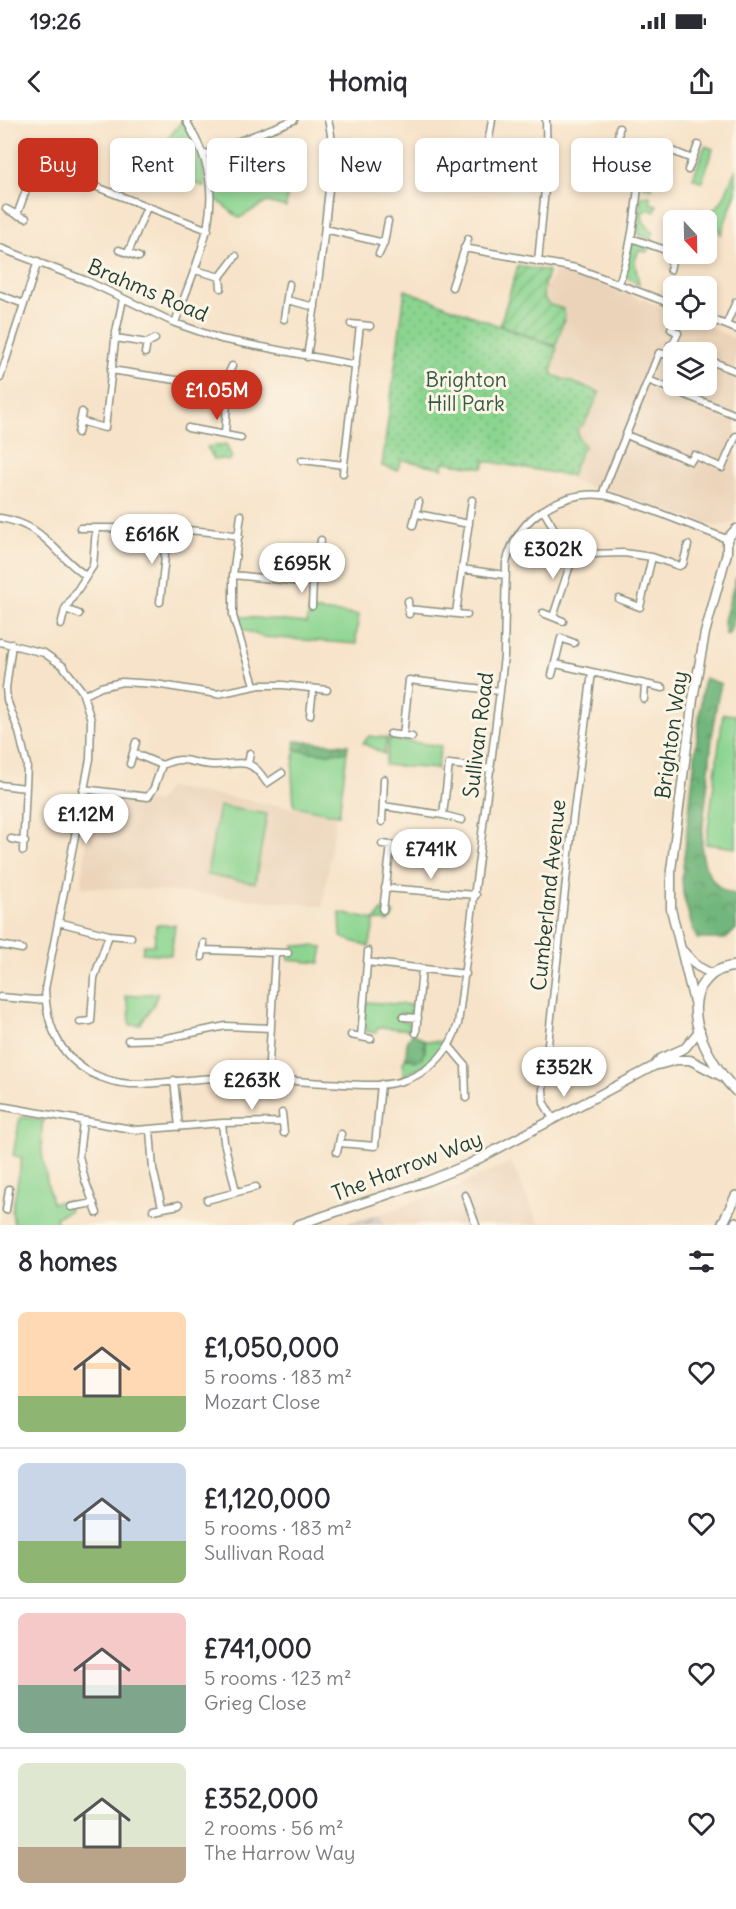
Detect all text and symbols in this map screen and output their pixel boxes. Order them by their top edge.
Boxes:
text: 19:26 [30,7,81,35]
text: Homiq [328,64,408,98]
icon: back [18,65,51,98]
icon: share [685,65,718,98]
chip: Buy [18,138,98,192]
chip: Rent [110,138,195,192]
chip: Filters [207,138,307,192]
chip: New [319,138,403,192]
chip: Apartment [415,138,559,192]
chip: House [571,138,673,192]
north arrow [663,210,717,264]
map controls [663,210,717,396]
street label: Brahms Road [84,252,212,328]
button: locate [663,276,717,330]
button: layers [663,342,717,396]
park label: Brighton Hill Park [425,366,507,417]
pin: £1.05M [168,370,266,421]
text: £1.05M [185,377,249,402]
pin: £616K [110,514,194,565]
text: £616K [125,521,179,546]
pin: £302K [511,529,595,580]
text: £302K [524,536,582,561]
pin: £695K [260,543,344,594]
text: £695K [273,550,331,575]
street label: Brighton Way [649,669,693,801]
street label: Sullivan Road [457,671,499,799]
pin: £1.12M [37,794,135,845]
street label: Cumberland Avenue [525,798,571,992]
text: £1.12M [58,801,114,826]
pin: £741K [389,829,473,880]
text: £741K [405,836,457,861]
pin: £352K [522,1047,606,1098]
text: £352K [536,1054,592,1079]
pin: £263K [210,1060,294,1111]
text: £263K [224,1067,280,1092]
street label: The Harrow Way [328,1125,486,1207]
text: 8 homes [18,1245,117,1278]
icon: filters [685,1245,718,1278]
text: £1,050,000 [204,1331,339,1364]
icon: home [66,1336,138,1408]
icon: heart [685,1356,718,1389]
text: 5 rooms · 183 m² [204,1364,352,1389]
text: Mozart Close [204,1389,320,1414]
text: £1,120,000 [204,1482,331,1515]
icon: home [66,1487,138,1559]
icon: heart [685,1507,718,1540]
text: 5 rooms · 183 m² [204,1515,352,1540]
text: Sullivan Road [204,1540,325,1565]
text: £741,000 [204,1632,312,1665]
icon: home [66,1637,138,1709]
icon: heart [685,1657,718,1690]
text: 5 rooms · 123 m² [204,1665,351,1690]
text: Grieg Close [204,1690,307,1715]
text: £352,000 [204,1782,319,1815]
icon: home [66,1787,138,1859]
icon: heart [685,1807,718,1840]
text: 2 rooms · 56 m² [204,1815,344,1840]
text: The Harrow Way [204,1840,355,1865]

